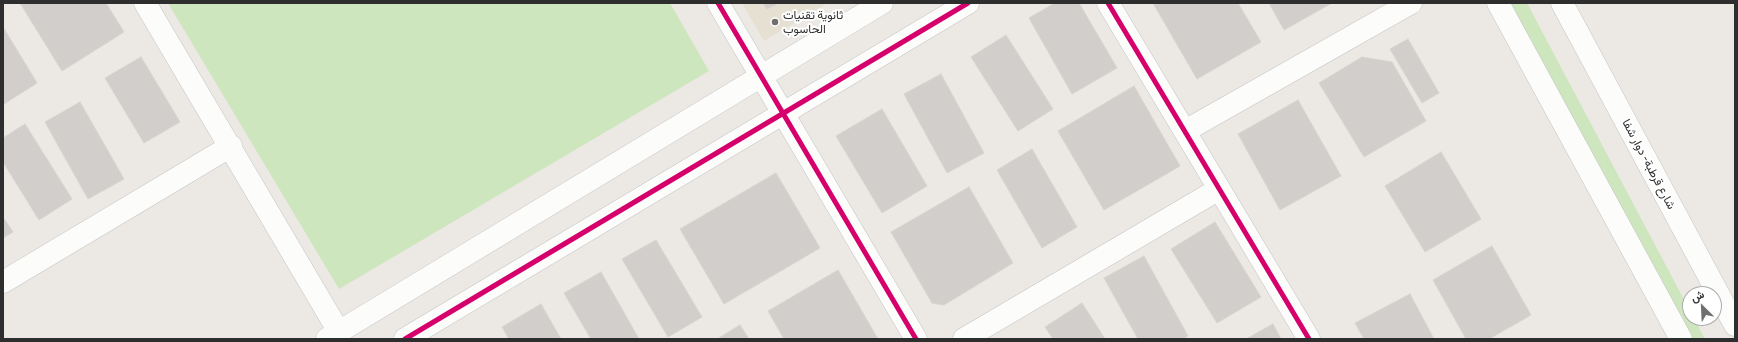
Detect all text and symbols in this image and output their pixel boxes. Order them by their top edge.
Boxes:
place label: ثانوية تقنيات الحاسوب [783,8,843,36]
marker: ثانوية تقنيات الحاسوب [770,17,780,27]
street label: شارع قرطبة- دوار شفا [1619,116,1679,212]
north arrow [1682,286,1722,326]
text: ش [1689,287,1706,304]

